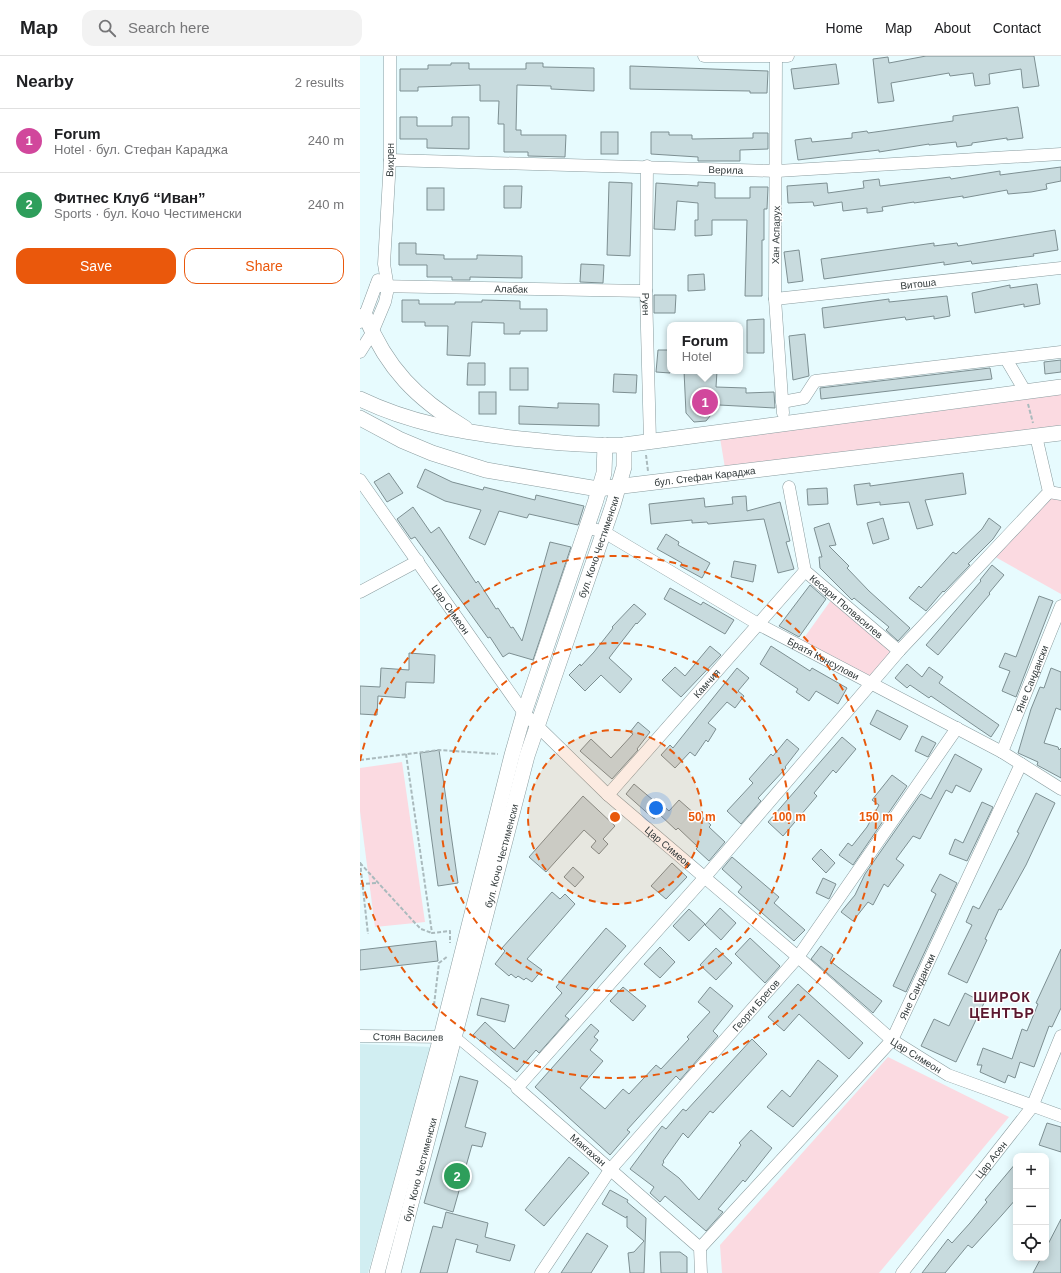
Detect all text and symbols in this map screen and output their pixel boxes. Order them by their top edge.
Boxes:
search box [82,10,362,46]
text: Map [20,17,58,38]
icon: search [96,17,118,39]
text: Search here [128,19,210,36]
text: Home [826,20,863,36]
text: Map [885,20,912,36]
text: About [934,20,971,36]
text: Contact [993,20,1041,36]
text: Nearby [16,72,74,91]
text: 2 results [295,75,344,90]
text: Forum [54,125,101,142]
text: 1 [25,133,33,148]
text: 240 m [308,133,344,148]
text: Hotel · бул. Стефан Караджа [54,142,228,157]
street label: Вихрен [384,143,396,177]
street label: Верила [708,164,744,176]
text: Фитнес Клуб “Иван” [54,189,206,206]
text: 2 [25,197,33,212]
text: 240 m [308,197,344,212]
text: Sports · бул. Кочо Честименски [54,206,242,221]
street label: Хан Аспарух [770,206,782,264]
button: Save [16,248,176,284]
button: Share [184,248,344,284]
street label: Витоша [900,276,937,291]
street label: Алабак [494,283,528,294]
street label: Руен [641,293,652,315]
popup [667,322,743,374]
text: Forum [682,332,728,349]
text: Hotel [682,349,712,364]
pin: 1 [692,387,718,417]
street label: бул. Стефан Караджа [654,464,756,488]
street label: бул. Кочо Честименски [576,495,621,599]
street label: Кесари Попвасилев [808,572,885,640]
street label: Цар Симеон [430,582,472,636]
street label: Братя Консулови [786,635,861,682]
street label: Яне Сандански [1013,644,1050,714]
street label: Камчия [691,667,722,700]
your location [646,798,666,818]
street label: бул. Кочо Честименски [482,803,520,909]
centre of rings [608,810,622,824]
text: 50 m [688,810,716,824]
text: 100 m [772,810,806,824]
text: 150 m [859,810,893,824]
street label: Цар Симеон [643,824,694,870]
street label: Яне Сандански [897,952,937,1021]
street label: Георги Брегов [730,977,781,1033]
district label: ШИРОК ЦЕНТЪР [969,989,1035,1021]
street label: Стоян Василев [373,1031,443,1042]
street label: Цар Симеон [889,1035,944,1075]
street label: бул. Кочо Честименски [401,1116,439,1222]
street label: Макгахан [568,1132,608,1168]
street label: Цар Асен [973,1139,1009,1180]
map controls [1013,1153,1049,1261]
button: + [1013,1153,1049,1189]
pin: 2 [444,1161,470,1191]
button: − [1013,1189,1049,1225]
button: locate [1013,1225,1049,1261]

